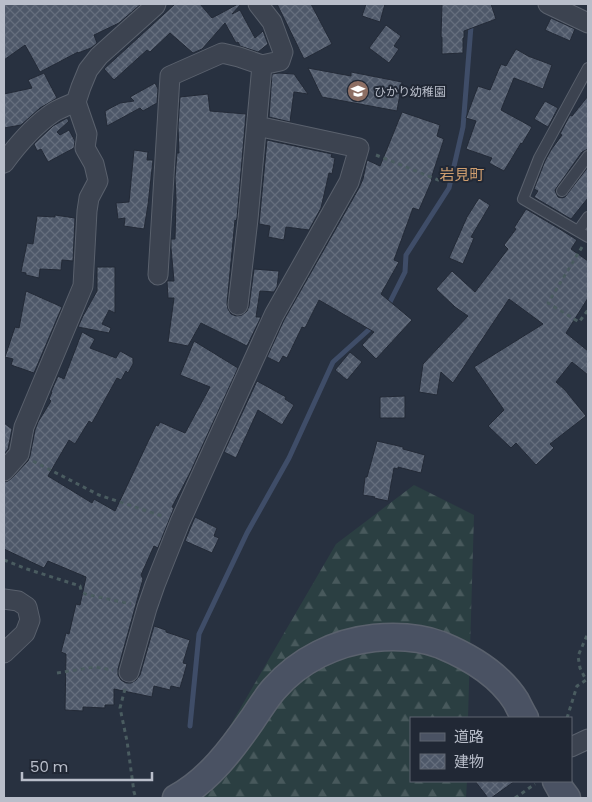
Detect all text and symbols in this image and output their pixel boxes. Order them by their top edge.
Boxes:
school or university icon: ひかり幼稚園 [346,79,370,103]
place label: ひかり幼稚園 [374,83,446,100]
district label: 岩見町 [439,164,485,185]
legend [410,717,572,782]
text: 道路 [454,726,484,747]
scale bar [22,750,152,782]
text: 建物 [454,751,484,772]
text: 50 m [30,756,68,777]

